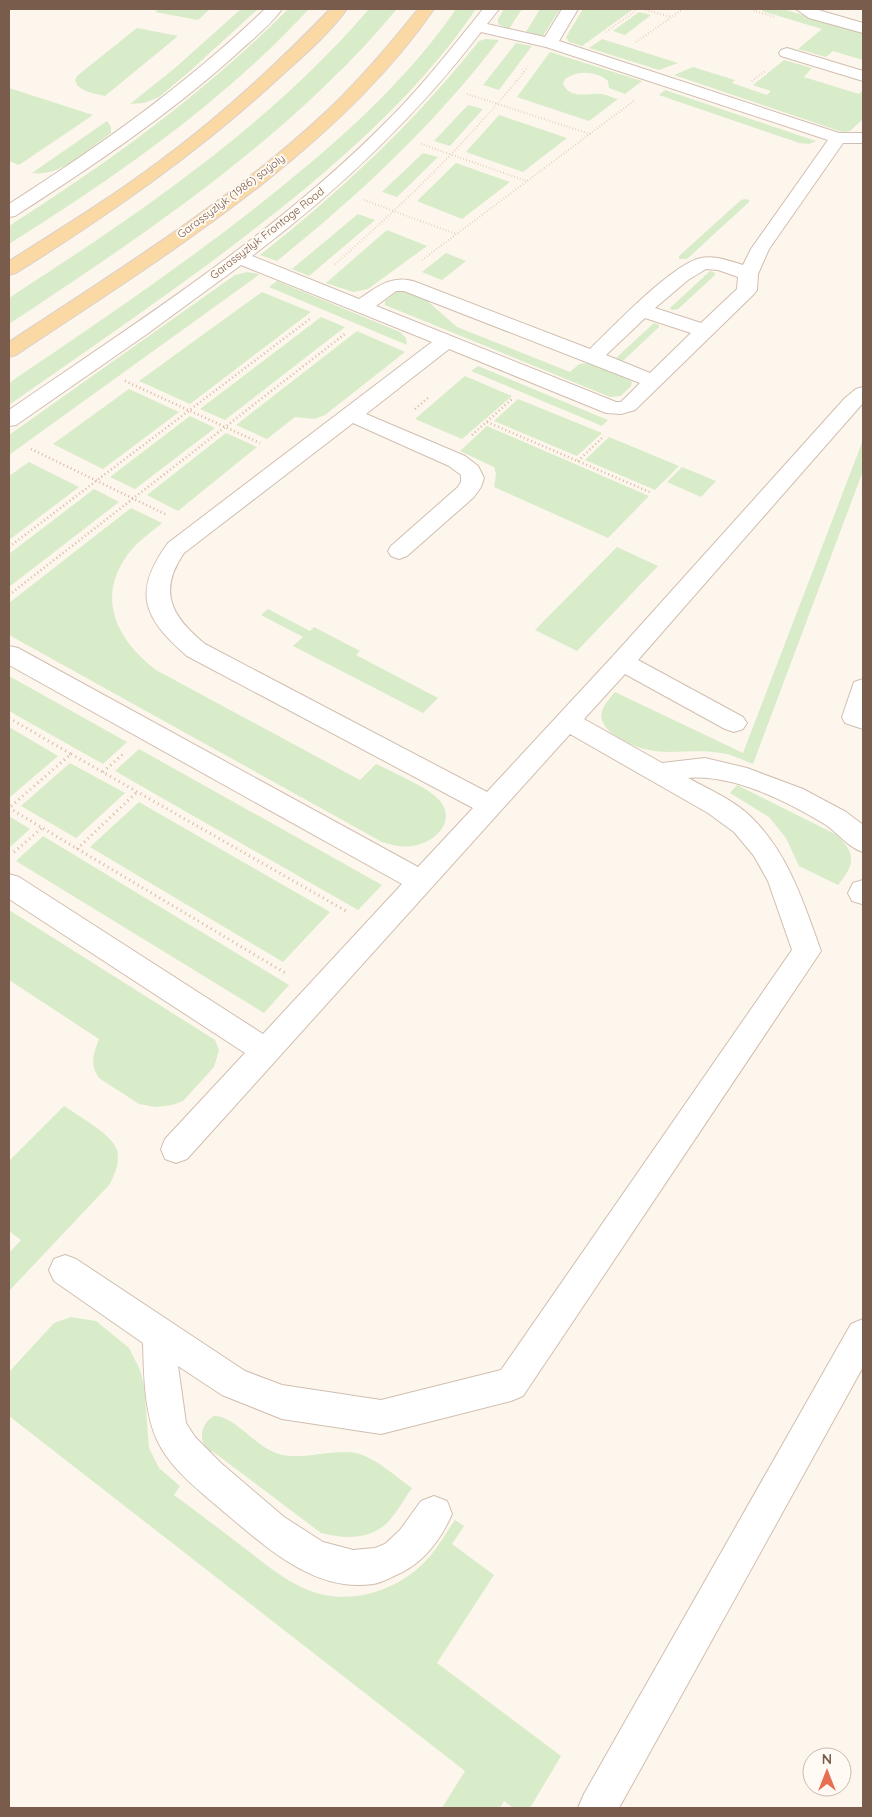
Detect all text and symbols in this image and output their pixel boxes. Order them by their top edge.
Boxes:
street label: Garaşsyzlyk (1986) şaýoly [174,151,288,241]
street label: Garassyzlyk Frontage Road [207,184,327,282]
north arrow [802,1747,852,1797]
text: N [822,1750,832,1768]

